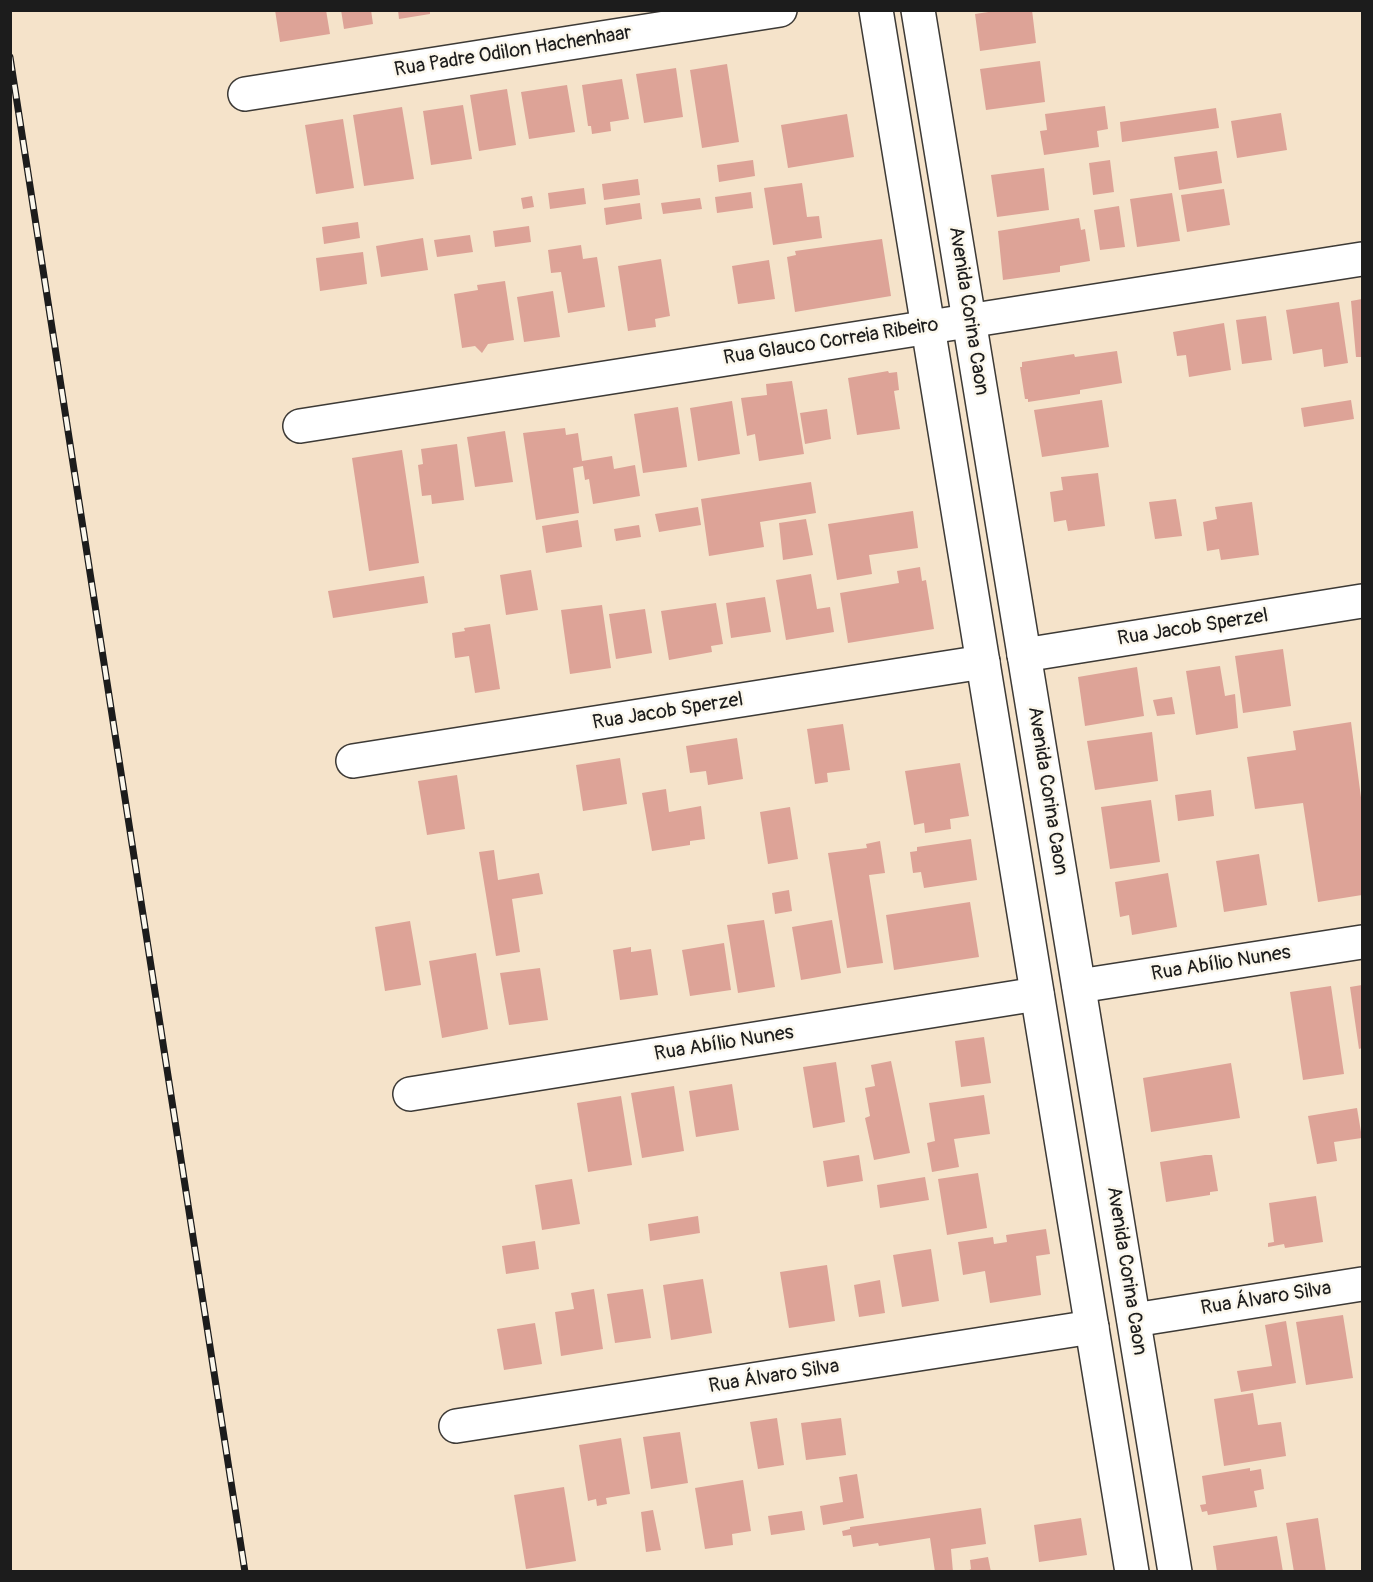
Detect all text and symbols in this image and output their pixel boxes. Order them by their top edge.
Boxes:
street label: Rua Padre Odilon Hachenhaar [393,21,633,83]
street label: Avenida Corina Caon [943,225,993,397]
street label: Rua Glauco Correia Ribeiro [722,313,940,371]
street label: Rua Jacob Sperzel [1116,604,1270,652]
street label: Rua Jacob Sperzel [591,688,745,736]
street label: Avenida Corina Caon [1022,705,1072,877]
street label: Rua Abílio Nunes [1150,941,1292,987]
street label: Rua Abílio Nunes [653,1021,795,1067]
street label: Avenida Corina Caon [1101,1185,1151,1357]
street label: Rua Álvaro Silva [1199,1277,1333,1321]
street label: Rua Álvaro Silva [707,1355,841,1399]

